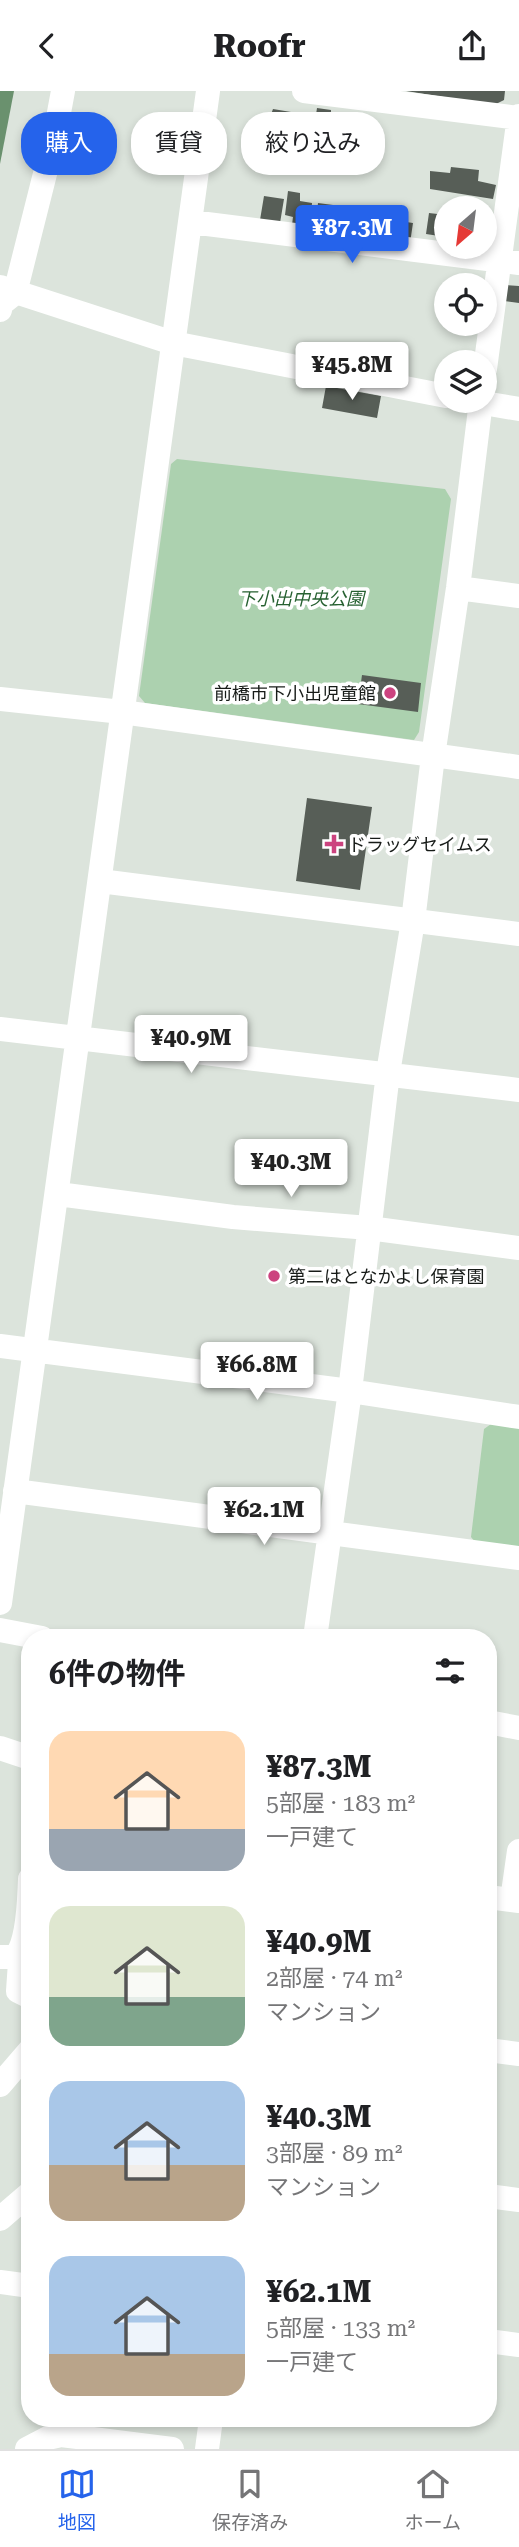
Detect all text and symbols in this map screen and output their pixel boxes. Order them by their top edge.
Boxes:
icon: back [28,27,66,65]
text: Roofr [213,27,306,65]
icon: share [453,27,491,65]
chip: 購入 [21,112,117,175]
chip: 賃貸 [131,112,227,175]
chip: 絞り込み [241,112,385,175]
north arrow [434,196,497,259]
map controls [434,196,497,413]
pin: ¥87.3M [295,205,409,265]
text: ¥87.3M [312,214,392,241]
button: locate [434,273,497,336]
pin: ¥45.8M [295,343,409,402]
button: layers [434,350,497,413]
text: ¥45.8M [312,351,392,378]
park label: 下小出中央公園 [238,588,367,609]
place label: 前橋市下小出児童館 [214,683,376,704]
marker: 前橋市下小出児童館 [382,685,398,701]
place label: ドラッグセイムス [348,834,492,855]
marker: ドラッグセイムス [326,836,342,852]
pin: ¥40.9M [134,1016,248,1075]
text: ¥40.9M [151,1024,231,1051]
pin: ¥40.3M [234,1139,348,1199]
text: ¥40.3M [251,1148,331,1175]
place label: 第二はとなかよし保育園 [288,1266,485,1287]
marker: 第二はとなかよし保育園 [266,1268,282,1284]
pin: ¥66.8M [200,1343,314,1402]
text: ¥66.8M [217,1351,297,1378]
pin: ¥62.1M [207,1487,321,1547]
text: ¥62.1M [224,1496,304,1523]
icon: filters [431,1652,469,1690]
text: 6件の物件 [49,1656,186,1691]
text: ¥87.3M [266,1749,372,1784]
icon: home [105,1759,189,1843]
text: 5部屋 · 183 m² [266,1790,415,1817]
text: 一戸建て [266,1824,358,1851]
text: ¥40.9M [266,1924,372,1959]
icon: home [105,1934,189,2018]
text: 2部屋 · 74 m² [266,1965,402,1992]
text: マンション [266,1999,381,2026]
text: ¥40.3M [266,2099,372,2134]
icon: home [105,2109,189,2193]
text: 3部屋 · 89 m² [266,2140,402,2167]
text: マンション [266,2174,381,2201]
text: ¥62.1M [266,2274,372,2309]
icon: home [105,2284,189,2368]
text: 5部屋 · 133 m² [266,2315,415,2342]
text: 一戸建て [266,2349,358,2376]
tab: 地図 [58,2465,96,2534]
tab: 保存済み [212,2465,288,2534]
tab: ホーム [404,2465,461,2534]

